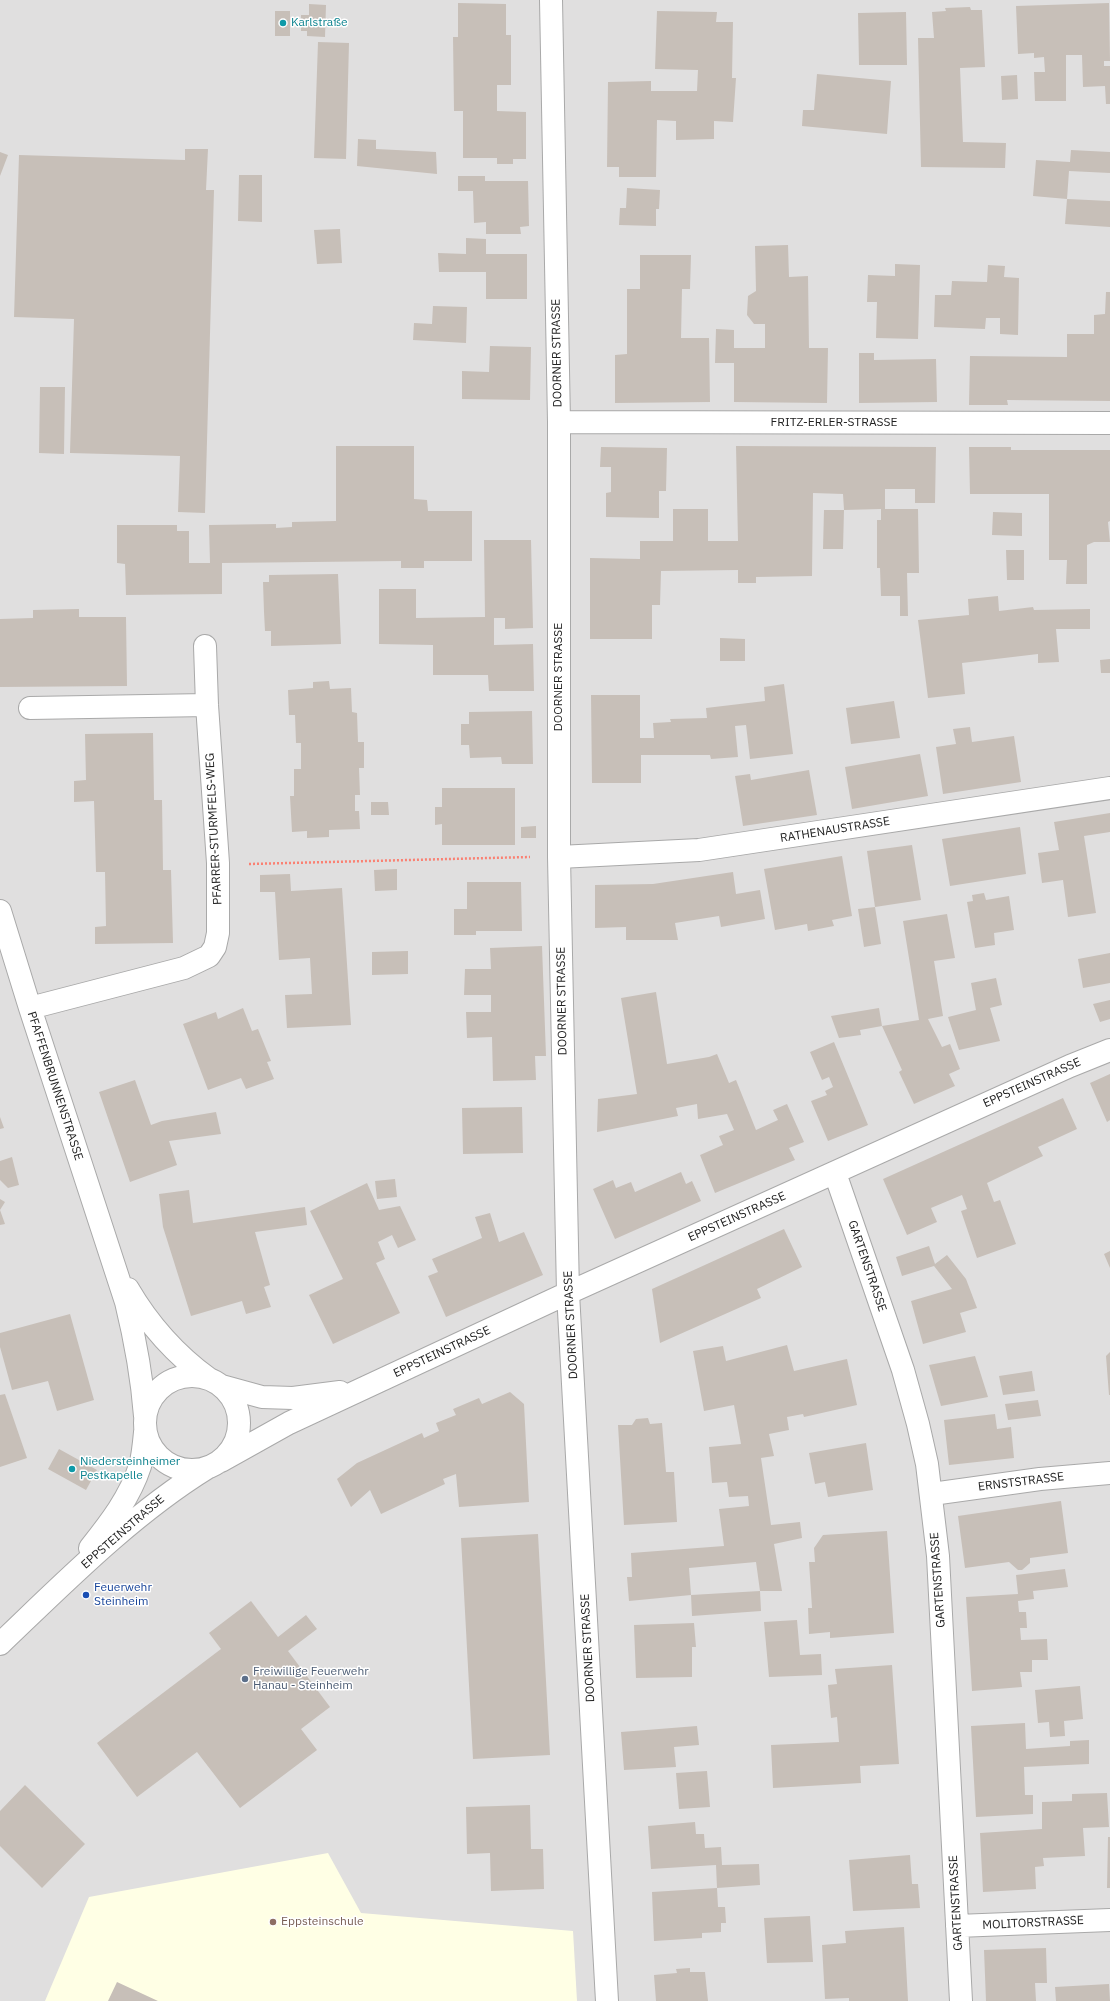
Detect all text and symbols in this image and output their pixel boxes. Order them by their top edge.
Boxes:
place label: Karlstraße [291,16,348,30]
marker: Karlstraße [278,18,288,28]
street label: DOORNER STRASSE [549,299,565,407]
street label: FRITZ-ERLER-STRASSE [771,416,897,430]
street label: DOORNER STRASSE [552,623,566,731]
street label: PFARRER-STURMFELS-WEG [203,753,225,905]
street label: RATHENAUSTRASSE [779,814,891,846]
street label: DOORNER STRASSE [554,947,570,1055]
street label: PFAFFENBRUNNENSTRASSE [24,1010,86,1162]
street label: EPPSTEINSTRASSE [981,1055,1083,1111]
street label: EPPSTEINSTRASSE [686,1189,788,1245]
street label: GARTENSTRASSE [845,1218,889,1314]
street label: DOORNER STRASSE [561,1270,581,1380]
street label: EPPSTEINSTRASSE [391,1323,493,1381]
place label: Niedersteinheimer Pestkapelle [80,1455,180,1483]
marker: Niedersteinheimer Pestkapelle [67,1464,77,1474]
street label: ERNSTSTRASSE [977,1470,1065,1494]
street label: EPPSTEINSTRASSE [79,1492,167,1572]
street label: GARTENSTRASSE [927,1532,949,1628]
place label: Feuerwehr Steinheim [94,1581,152,1609]
marker: Feuerwehr Steinheim [81,1590,91,1600]
street label: DOORNER STRASSE [578,1593,598,1703]
place label: Freiwillige Feuerwehr Hanau - Steinheim [253,1665,369,1693]
marker: Freiwillige Feuerwehr Hanau - Steinheim [240,1674,250,1684]
street label: GARTENSTRASSE [946,1855,966,1951]
street label: MOLITORSTRASSE [982,1913,1084,1933]
place label: Eppsteinschule [281,1915,364,1929]
marker: Eppsteinschule [268,1917,278,1927]

